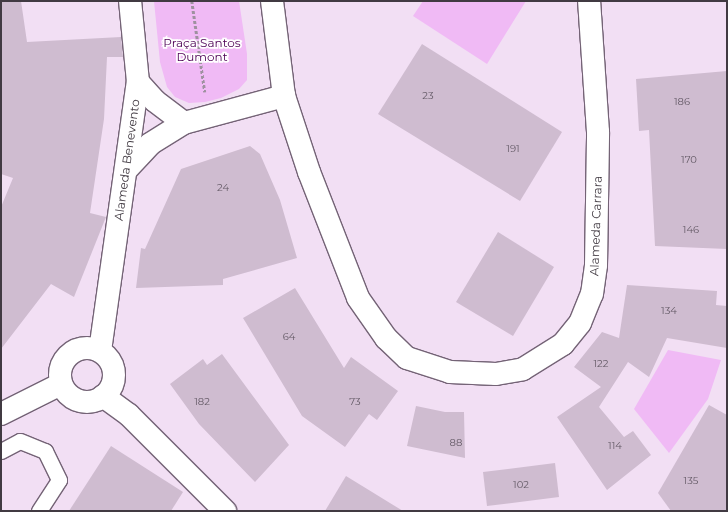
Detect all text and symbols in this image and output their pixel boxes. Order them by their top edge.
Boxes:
park label: Praça Santos Dumont [163,36,241,64]
house number: 23 [422,90,434,102]
house number: 186 [674,96,690,108]
street label: Alameda Benevento [111,98,143,222]
house number: 191 [506,143,520,155]
house number: 170 [681,154,697,166]
street label: Alameda Carrara [587,176,605,276]
house number: 24 [217,182,229,194]
house number: 146 [683,224,699,236]
house number: 134 [661,305,677,317]
house number: 64 [283,331,295,343]
house number: 122 [594,358,608,370]
house number: 182 [194,396,210,408]
house number: 73 [349,396,361,408]
house number: 88 [450,437,462,449]
house number: 114 [608,440,622,452]
house number: 135 [684,475,698,487]
house number: 102 [513,479,529,491]

